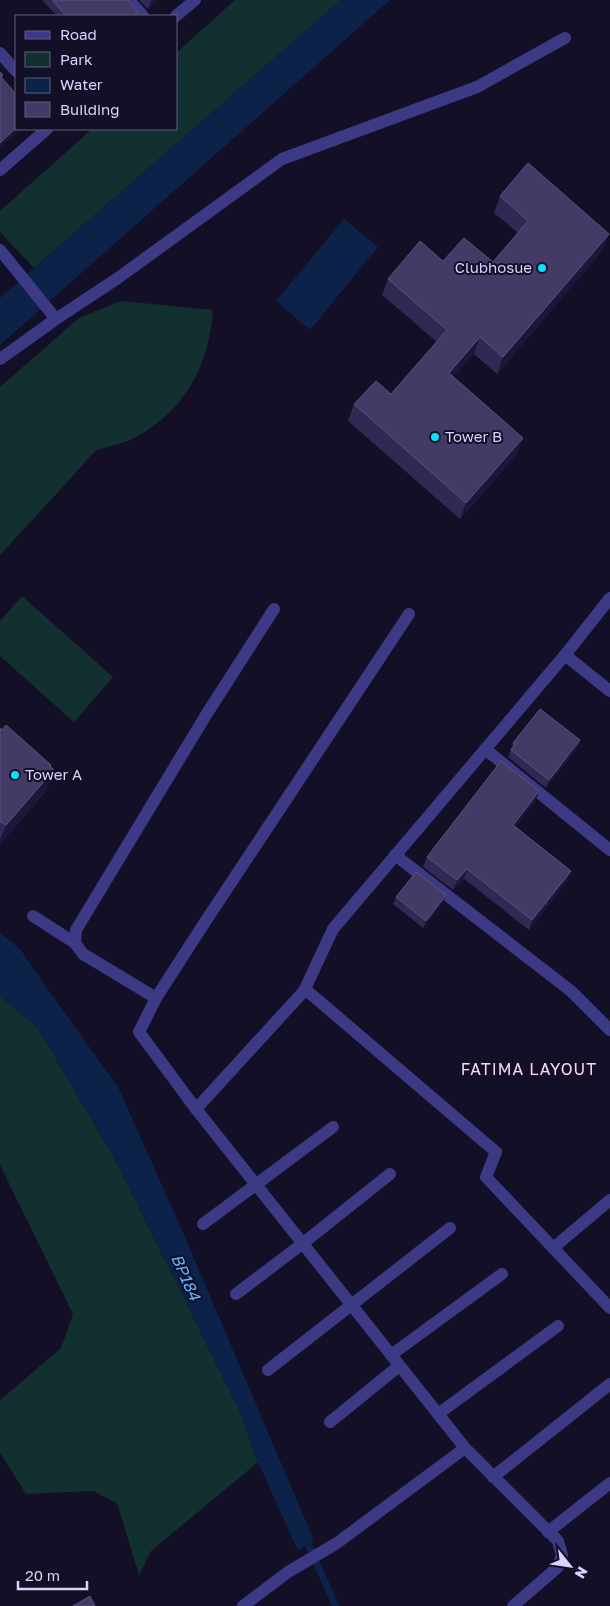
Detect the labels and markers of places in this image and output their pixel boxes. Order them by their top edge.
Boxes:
place label: Clubhosue [455,258,532,276]
marker: Clubhosue [536,262,548,274]
place label: Tower B [445,427,502,445]
marker: Tower B [429,431,441,443]
place label: Tower A [25,765,82,783]
marker: Tower A [9,769,21,781]

